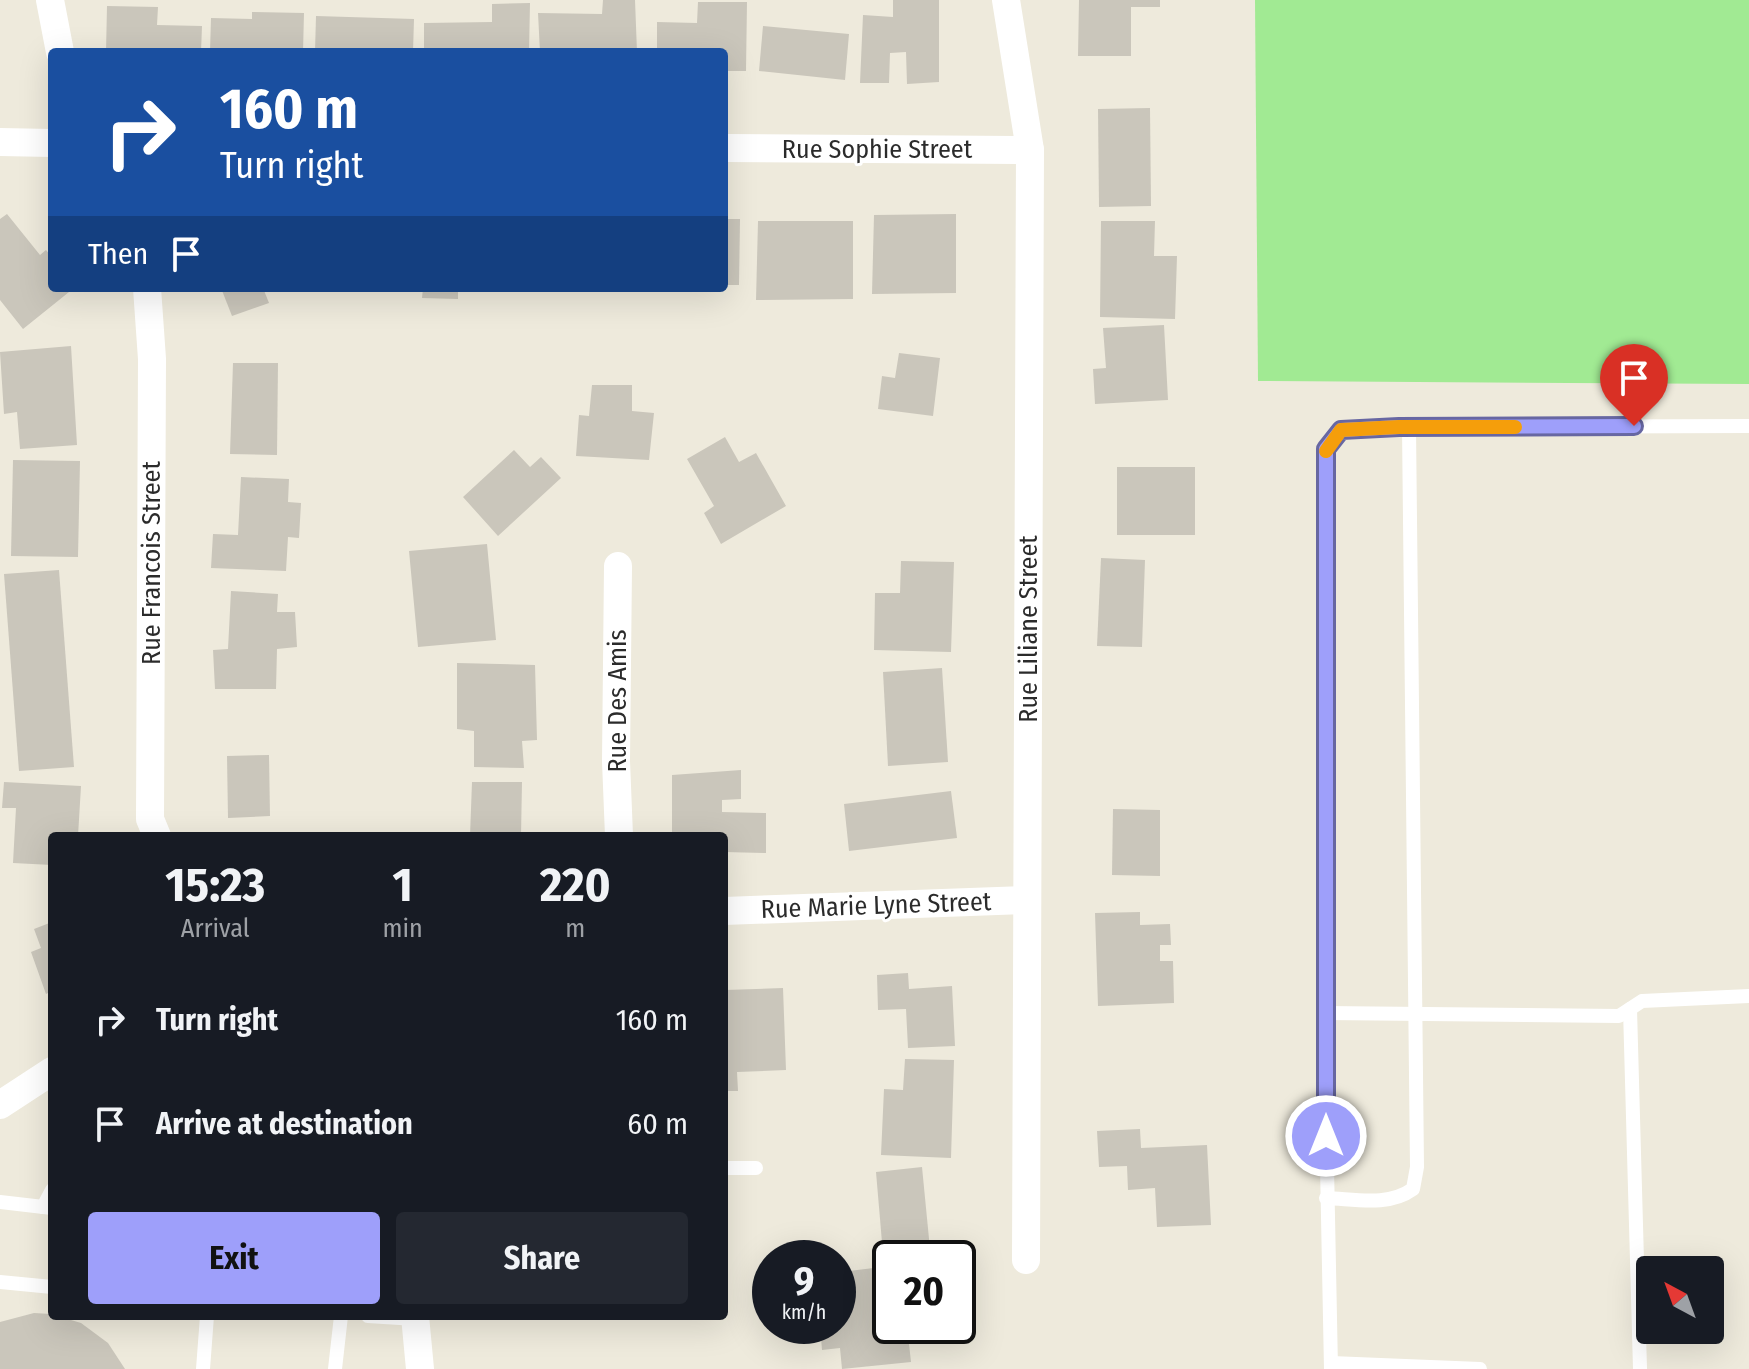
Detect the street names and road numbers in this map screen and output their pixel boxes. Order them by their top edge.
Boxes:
street label: Rue Sophie Street [782,134,973,165]
street label: Rue Francois Street [136,461,167,665]
street label: Rue Liliane Street [1013,535,1044,723]
street label: Rue Des Amis [602,629,633,773]
street label: Rue Marie Lyne Street [760,886,992,925]

